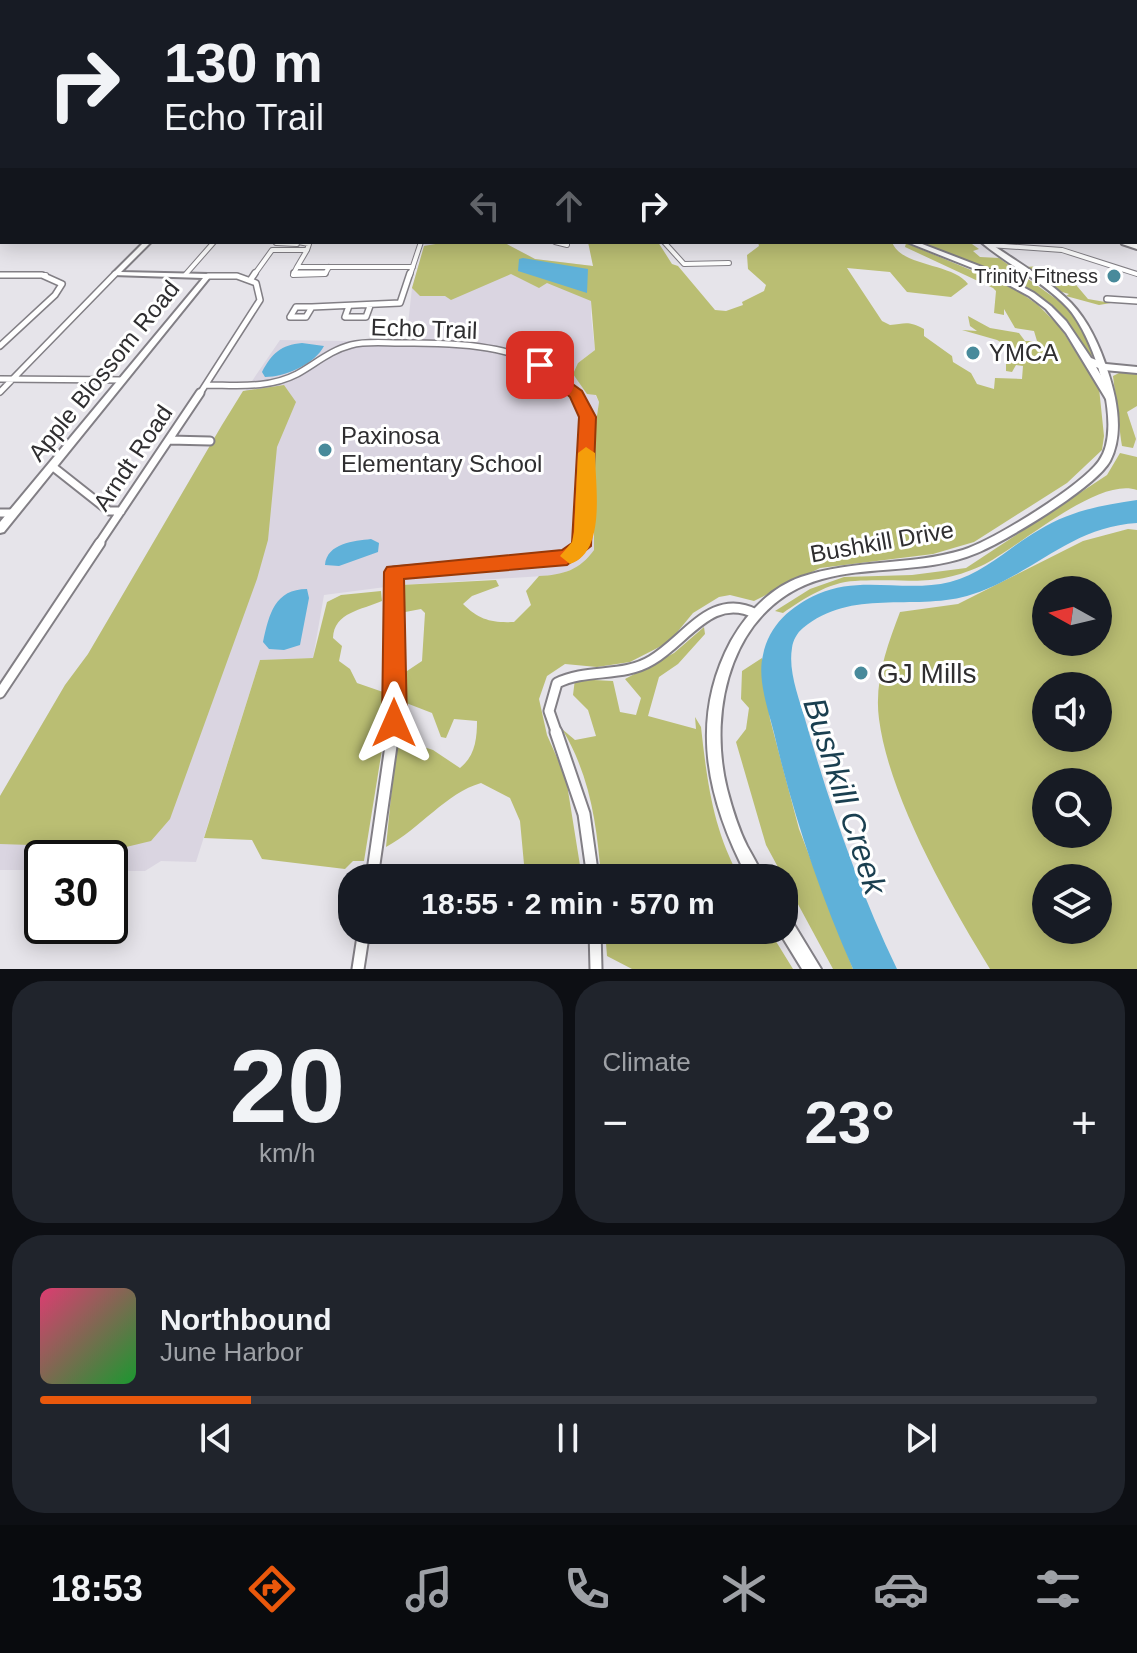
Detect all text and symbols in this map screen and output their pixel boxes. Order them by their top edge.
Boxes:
text: 130 m [164,31,323,94]
icon: right [32,32,136,136]
text: Echo Trail [164,97,324,138]
icon: left [463,184,507,228]
icon: ahead [547,184,591,228]
icon: right [631,184,675,228]
place label: Trinity Fitness [974,265,1098,287]
marker: Trinity Fitness [1105,267,1123,285]
street label: Apple Blossom Road [23,275,185,466]
street label: Echo Trail [370,313,478,344]
pin [506,331,574,399]
place label: YMCA [989,339,1058,366]
icon: arrive [518,343,562,387]
marker: YMCA [964,344,982,362]
street label: Arndt Road [87,400,178,516]
place label: Paxinosa Elementary School [341,422,542,477]
marker: Paxinosa Elementary School [316,441,334,459]
street label: Bushkill Drive [808,516,956,567]
north arrow [1032,576,1112,656]
map controls [1032,576,1112,944]
place label: GJ Mills [877,658,977,689]
marker: GJ Mills [852,664,870,682]
button: sound [1032,672,1112,752]
position arrow [352,681,436,765]
water label: Bushkill Creek [796,693,894,901]
button: search [1032,768,1112,848]
speed limit sign: 30 [24,840,128,944]
button: layers [1032,864,1112,944]
text: 18:55 · 2 min · 570 m [421,887,715,920]
text: 20 [229,1028,345,1144]
text: Climate [603,1047,691,1077]
text: 23° [804,1089,895,1156]
text: − [603,1098,628,1147]
text: + [1071,1098,1097,1147]
text: km/h [259,1138,315,1168]
text: Northbound [160,1303,332,1336]
text: June Harbor [160,1337,303,1367]
icon: previous [194,1416,238,1460]
icon: pause [546,1416,590,1460]
icon: next [899,1416,943,1460]
icon: directions [244,1561,300,1617]
icon: music [401,1561,457,1617]
icon: phone [559,1561,615,1617]
icon: climate [716,1561,772,1617]
icon: car [873,1561,929,1617]
icon: filters [1030,1561,1086,1617]
text: 18:53 [51,1568,143,1609]

